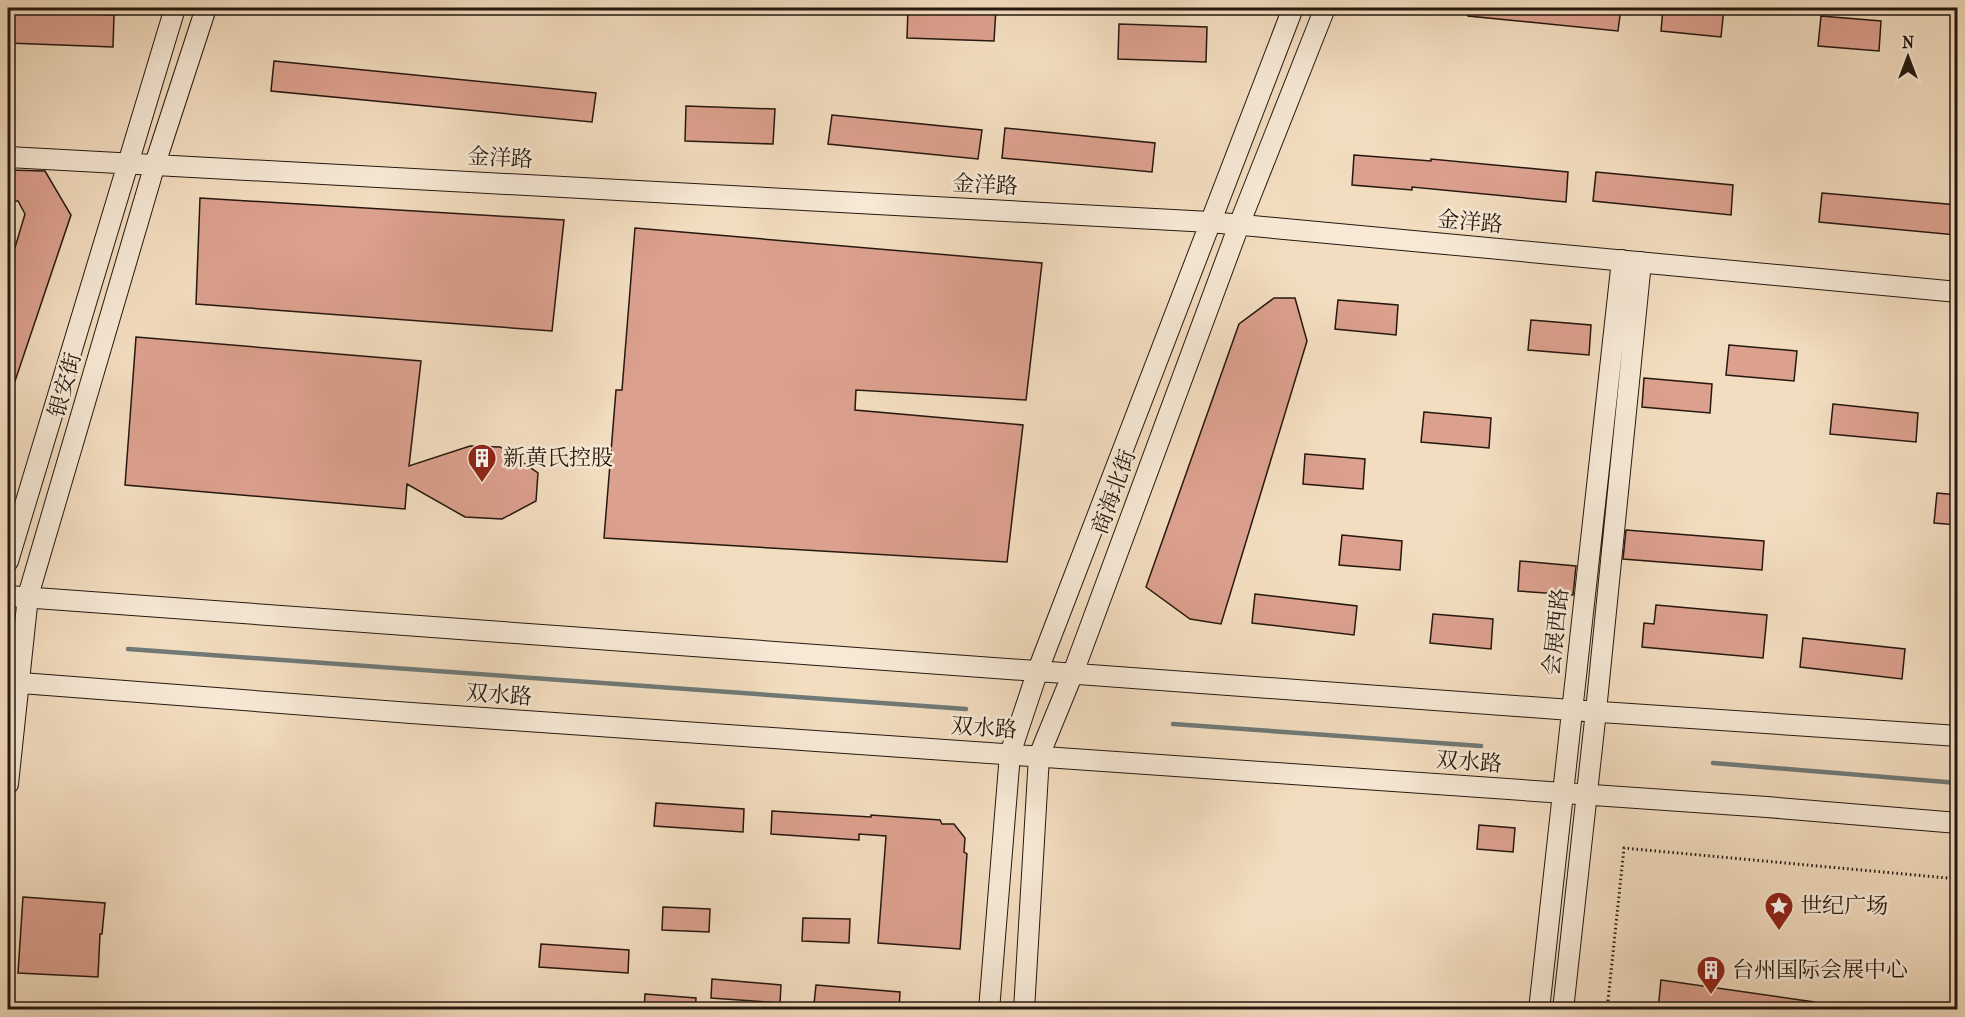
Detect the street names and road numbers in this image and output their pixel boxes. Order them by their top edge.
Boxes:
street label: 金洋路 [466,143,534,173]
street label: 金洋路 [951,170,1019,200]
street label: 金洋路 [1436,206,1504,238]
street label: 银安街 [43,350,87,420]
street label: 商海北街 [1087,446,1141,538]
street label: 会展西路 [1538,587,1574,677]
street label: 双水路 [465,680,533,710]
street label: 双水路 [950,713,1018,743]
street label: 双水路 [1435,747,1503,777]

